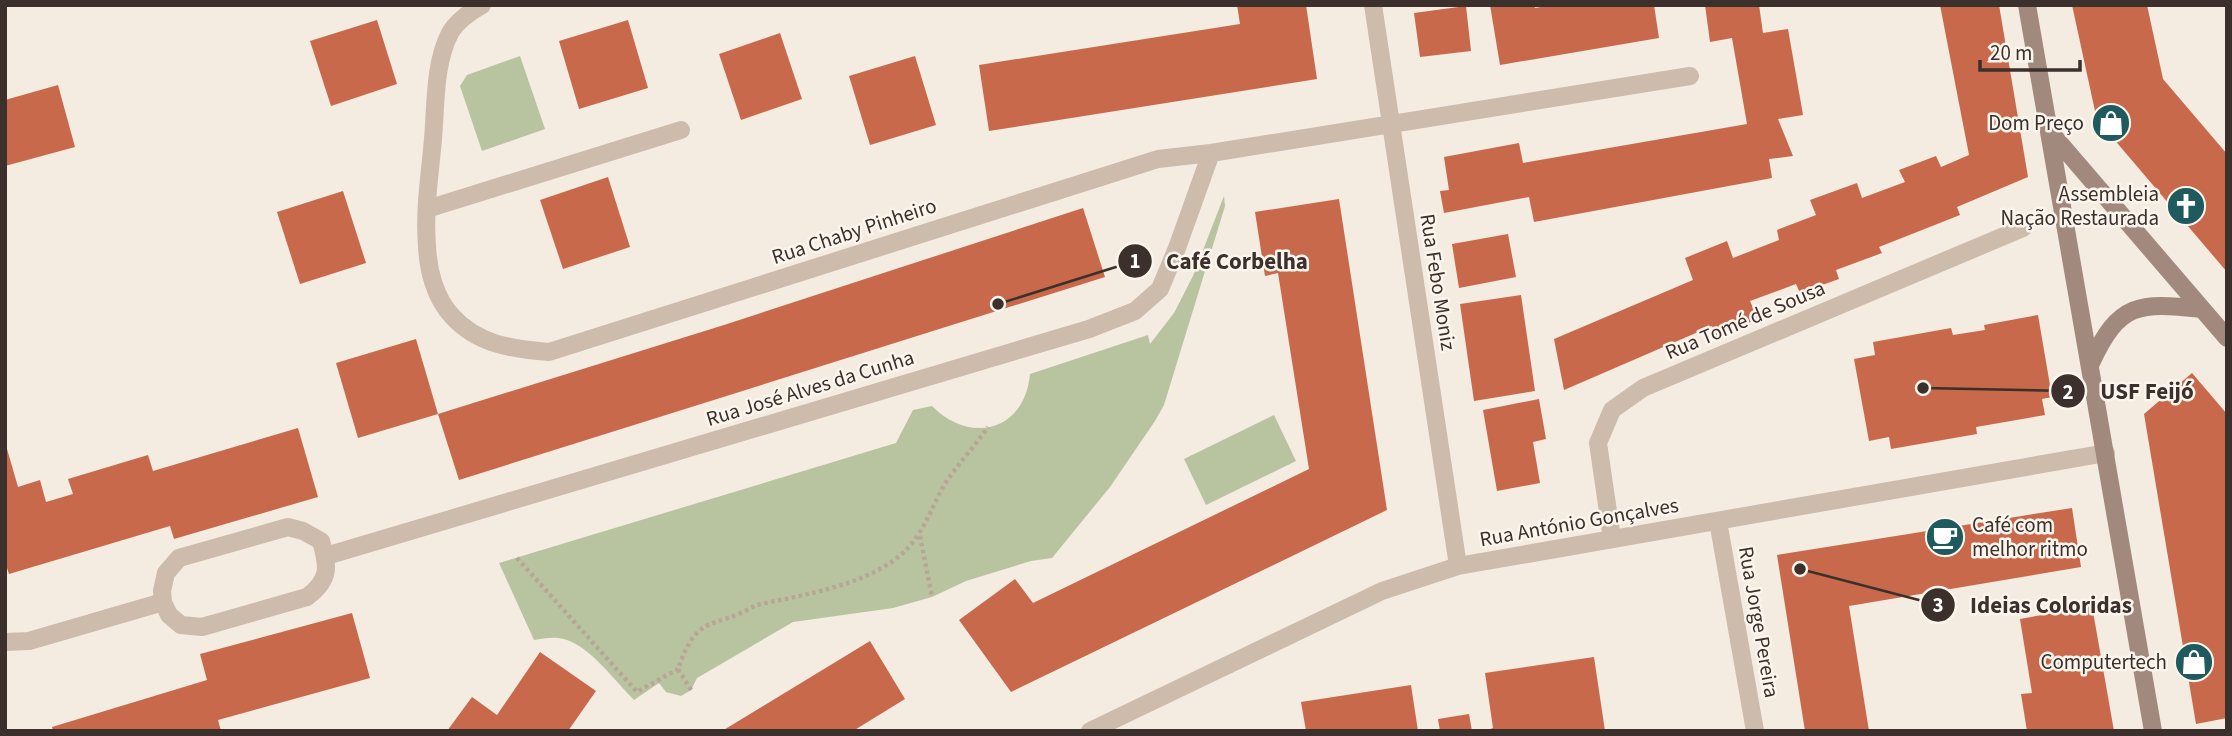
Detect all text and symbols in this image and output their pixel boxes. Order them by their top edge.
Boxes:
scale bar [1980,28,2080,72]
text: 20 m [1990,38,2032,68]
shop icon: Dom Preço [2090,102,2132,144]
place label: Dom Preço [1988,108,2084,138]
place label: Assembleia Nação Restaurada [2000,179,2159,233]
church icon: Assembleia Nação Restaurada [2165,185,2207,227]
street label: Rua Chaby Pinheiro [768,190,940,272]
street label: Rua Febo Moniz [1412,211,1464,353]
callout: Café Corbelha [1117,239,1322,283]
text: Café Corbelha [1166,245,1308,278]
text: 1 [1129,246,1141,276]
street label: Rua Tomé de Sousa [1660,273,1830,367]
street label: Rua José Alves da Cunha [702,342,918,434]
callout: USF Feijó [2051,369,2207,413]
text: USF Feijó [2100,375,2194,408]
text: 2 [2062,377,2074,407]
street label: Rua António Gonçalves [1477,490,1681,554]
place label: Café com melhor ritmo [1972,510,2088,564]
cafe icon: Café com melhor ritmo [1924,516,1966,558]
street label: Rua Jorge Pereira [1731,544,1787,700]
callout: Ideias Coloridas [1921,583,2146,627]
text: Ideias Coloridas [1970,589,2132,622]
text: 3 [1932,590,1944,620]
shop icon: Computertech [2173,641,2215,683]
place label: Computertech [2040,647,2167,677]

